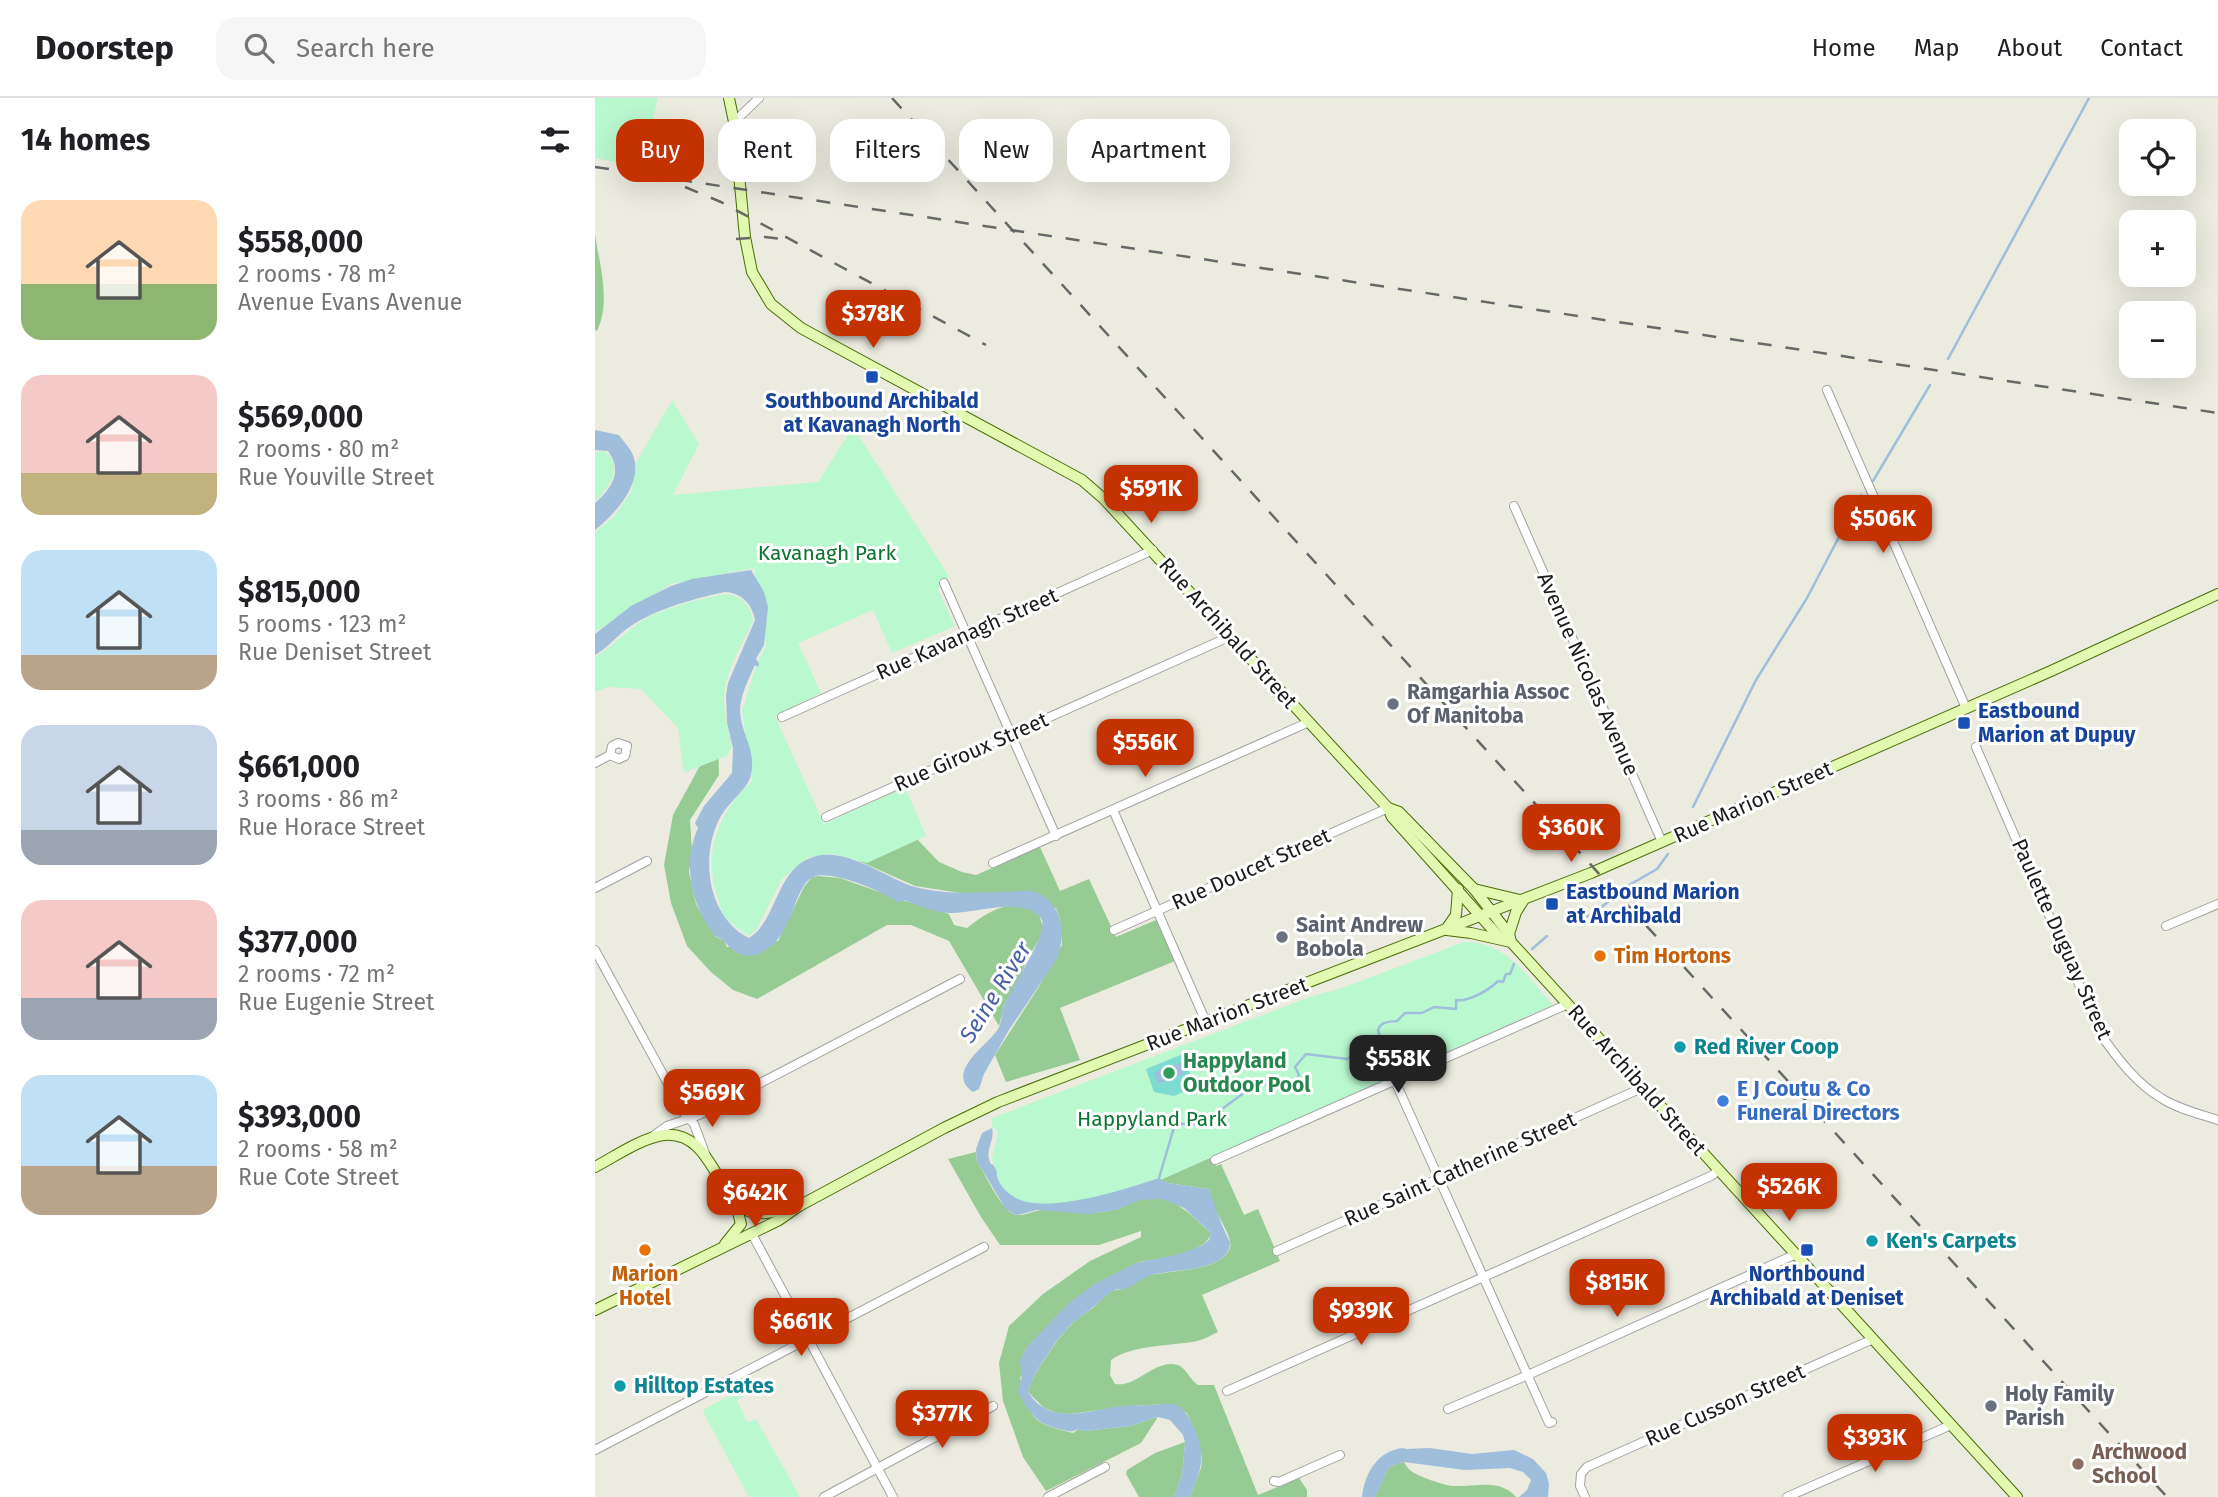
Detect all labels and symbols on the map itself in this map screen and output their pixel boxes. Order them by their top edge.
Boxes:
pin: $378K [824,290,922,350]
marker: Southbound Archibald at Kavanagh North [864,369,880,385]
place label: Southbound Archibald at Kavanagh North [765,388,979,438]
pin: $591K [1102,466,1200,525]
pin: $506K [1834,496,1932,555]
park label: Kavanagh Park [758,540,896,566]
street label: Rue Archibald Street [1153,552,1303,714]
street label: Avenue Nicolas Avenue [1531,568,1645,780]
street label: Rue Kavanagh Street [872,582,1062,686]
place label: Ramgarhia Assoc Of Manitoba [1407,679,1569,729]
marker: Ramgarhia Assoc Of Manitoba [1385,696,1401,712]
place label: Eastbound Marion at Dupuy [1978,698,2136,748]
street label: Rue Giroux Street [890,706,1052,798]
marker: Eastbound Marion at Dupuy [1956,715,1972,731]
pin: $556K [1096,720,1194,779]
street label: Rue Marion Street [1670,755,1837,849]
pin: $360K [1522,804,1620,864]
street label: Rue Doucet Street [1168,822,1335,916]
street label: Paulette Duguay Street [2006,835,2118,1044]
place label: Eastbound Marion at Archibald [1566,879,1740,929]
marker: Eastbound Marion at Archibald [1544,896,1560,912]
place label: Saint Andrew Bobola [1296,912,1423,962]
marker: Saint Andrew Bobola [1274,929,1290,945]
water label: Seine River [952,935,1038,1049]
place label: Tim Hortons [1614,943,1731,969]
marker: Tim Hortons [1592,948,1608,964]
street label: Rue Marion Street [1143,971,1312,1057]
street label: Rue Archibald Street [1562,999,1712,1161]
place label: Red River Coop [1694,1034,1839,1060]
pin: $558K [1349,1035,1447,1095]
marker: Red River Coop [1672,1039,1688,1055]
place label: Happyland Outdoor Pool [1183,1048,1311,1098]
marker: Happyland Outdoor Pool [1161,1065,1177,1081]
pin: $569K [663,1070,761,1129]
place label: E J Coutu & Co Funeral Directors [1737,1076,1900,1126]
marker: E J Coutu & Co Funeral Directors [1715,1093,1731,1109]
park label: Happyland Park [1077,1106,1227,1132]
street label: Rue Saint Catherine Street [1340,1106,1580,1232]
pin: $526K [1740,1164,1838,1223]
pin: $642K [706,1170,804,1229]
place label: Ken's Carpets [1886,1228,2017,1254]
marker: Ken's Carpets [1864,1233,1880,1249]
marker: Marion Hotel [637,1242,653,1258]
marker: Northbound Archibald at Deniset [1799,1242,1815,1258]
pin: $815K [1568,1260,1666,1319]
place label: Marion Hotel [612,1261,678,1311]
place label: Northbound Archibald at Deniset [1709,1261,1905,1311]
pin: $939K [1312,1288,1410,1347]
pin: $661K [752,1298,850,1358]
street label: Rue Cusson Street [1641,1358,1809,1452]
place label: Hilltop Estates [634,1373,774,1399]
marker: Hilltop Estates [612,1378,628,1394]
place label: Holy Family Parish [2005,1381,2114,1431]
pin: $377K [893,1390,991,1450]
marker: Holy Family Parish [1983,1398,1999,1414]
pin: $393K [1826,1414,1924,1474]
place label: Archwood School [2091,1439,2187,1489]
marker: Archwood School [2070,1456,2086,1472]

